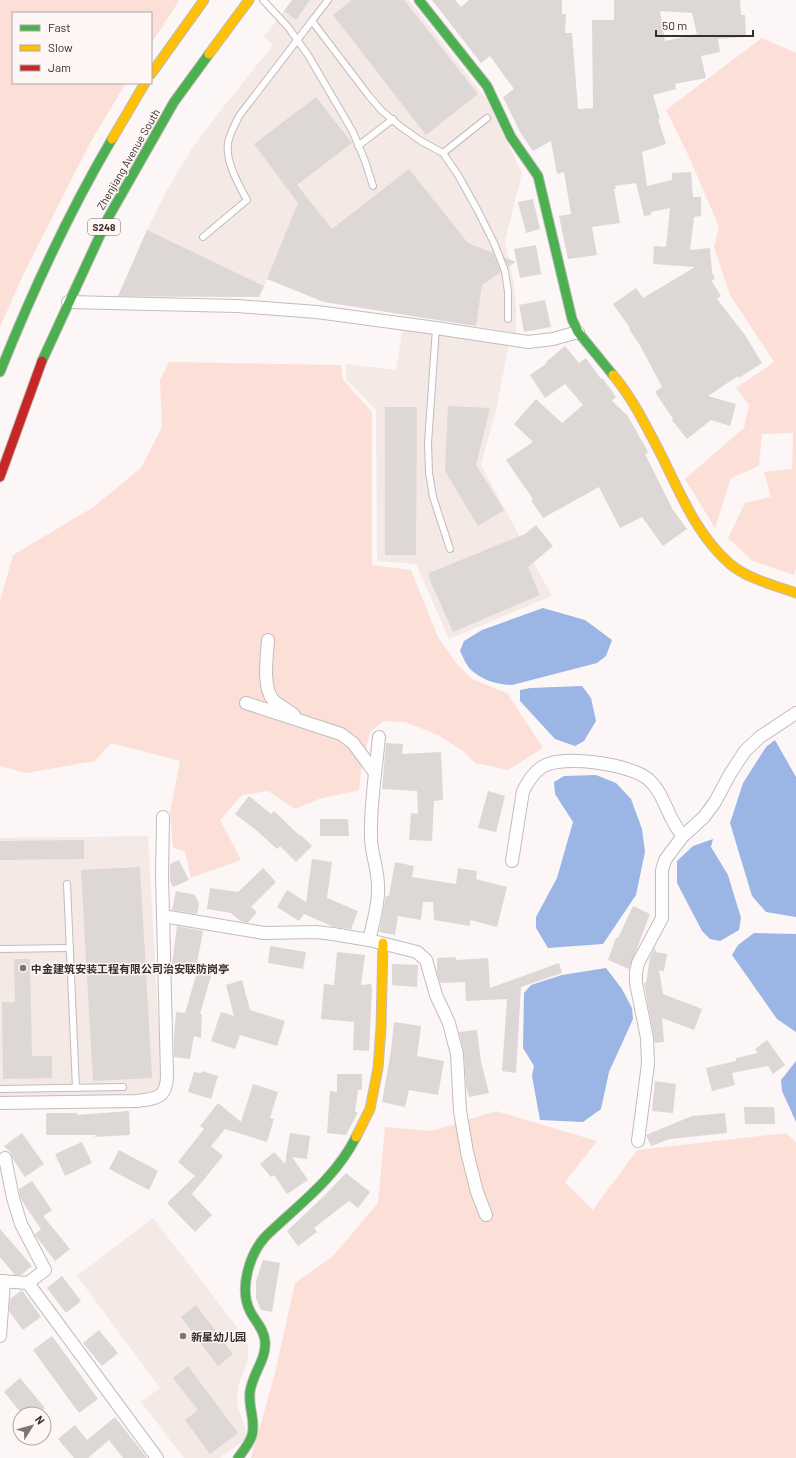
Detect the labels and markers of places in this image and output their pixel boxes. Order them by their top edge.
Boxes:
place label: 中金建筑安装工程有限公司治安联防岗亭 [31,962,229,975]
marker: 中金建筑安装工程有限公司治安联防岗亭 [18,963,28,973]
place label: 新星幼儿园 [191,1330,246,1343]
marker: 新星幼儿园 [178,1331,188,1341]

